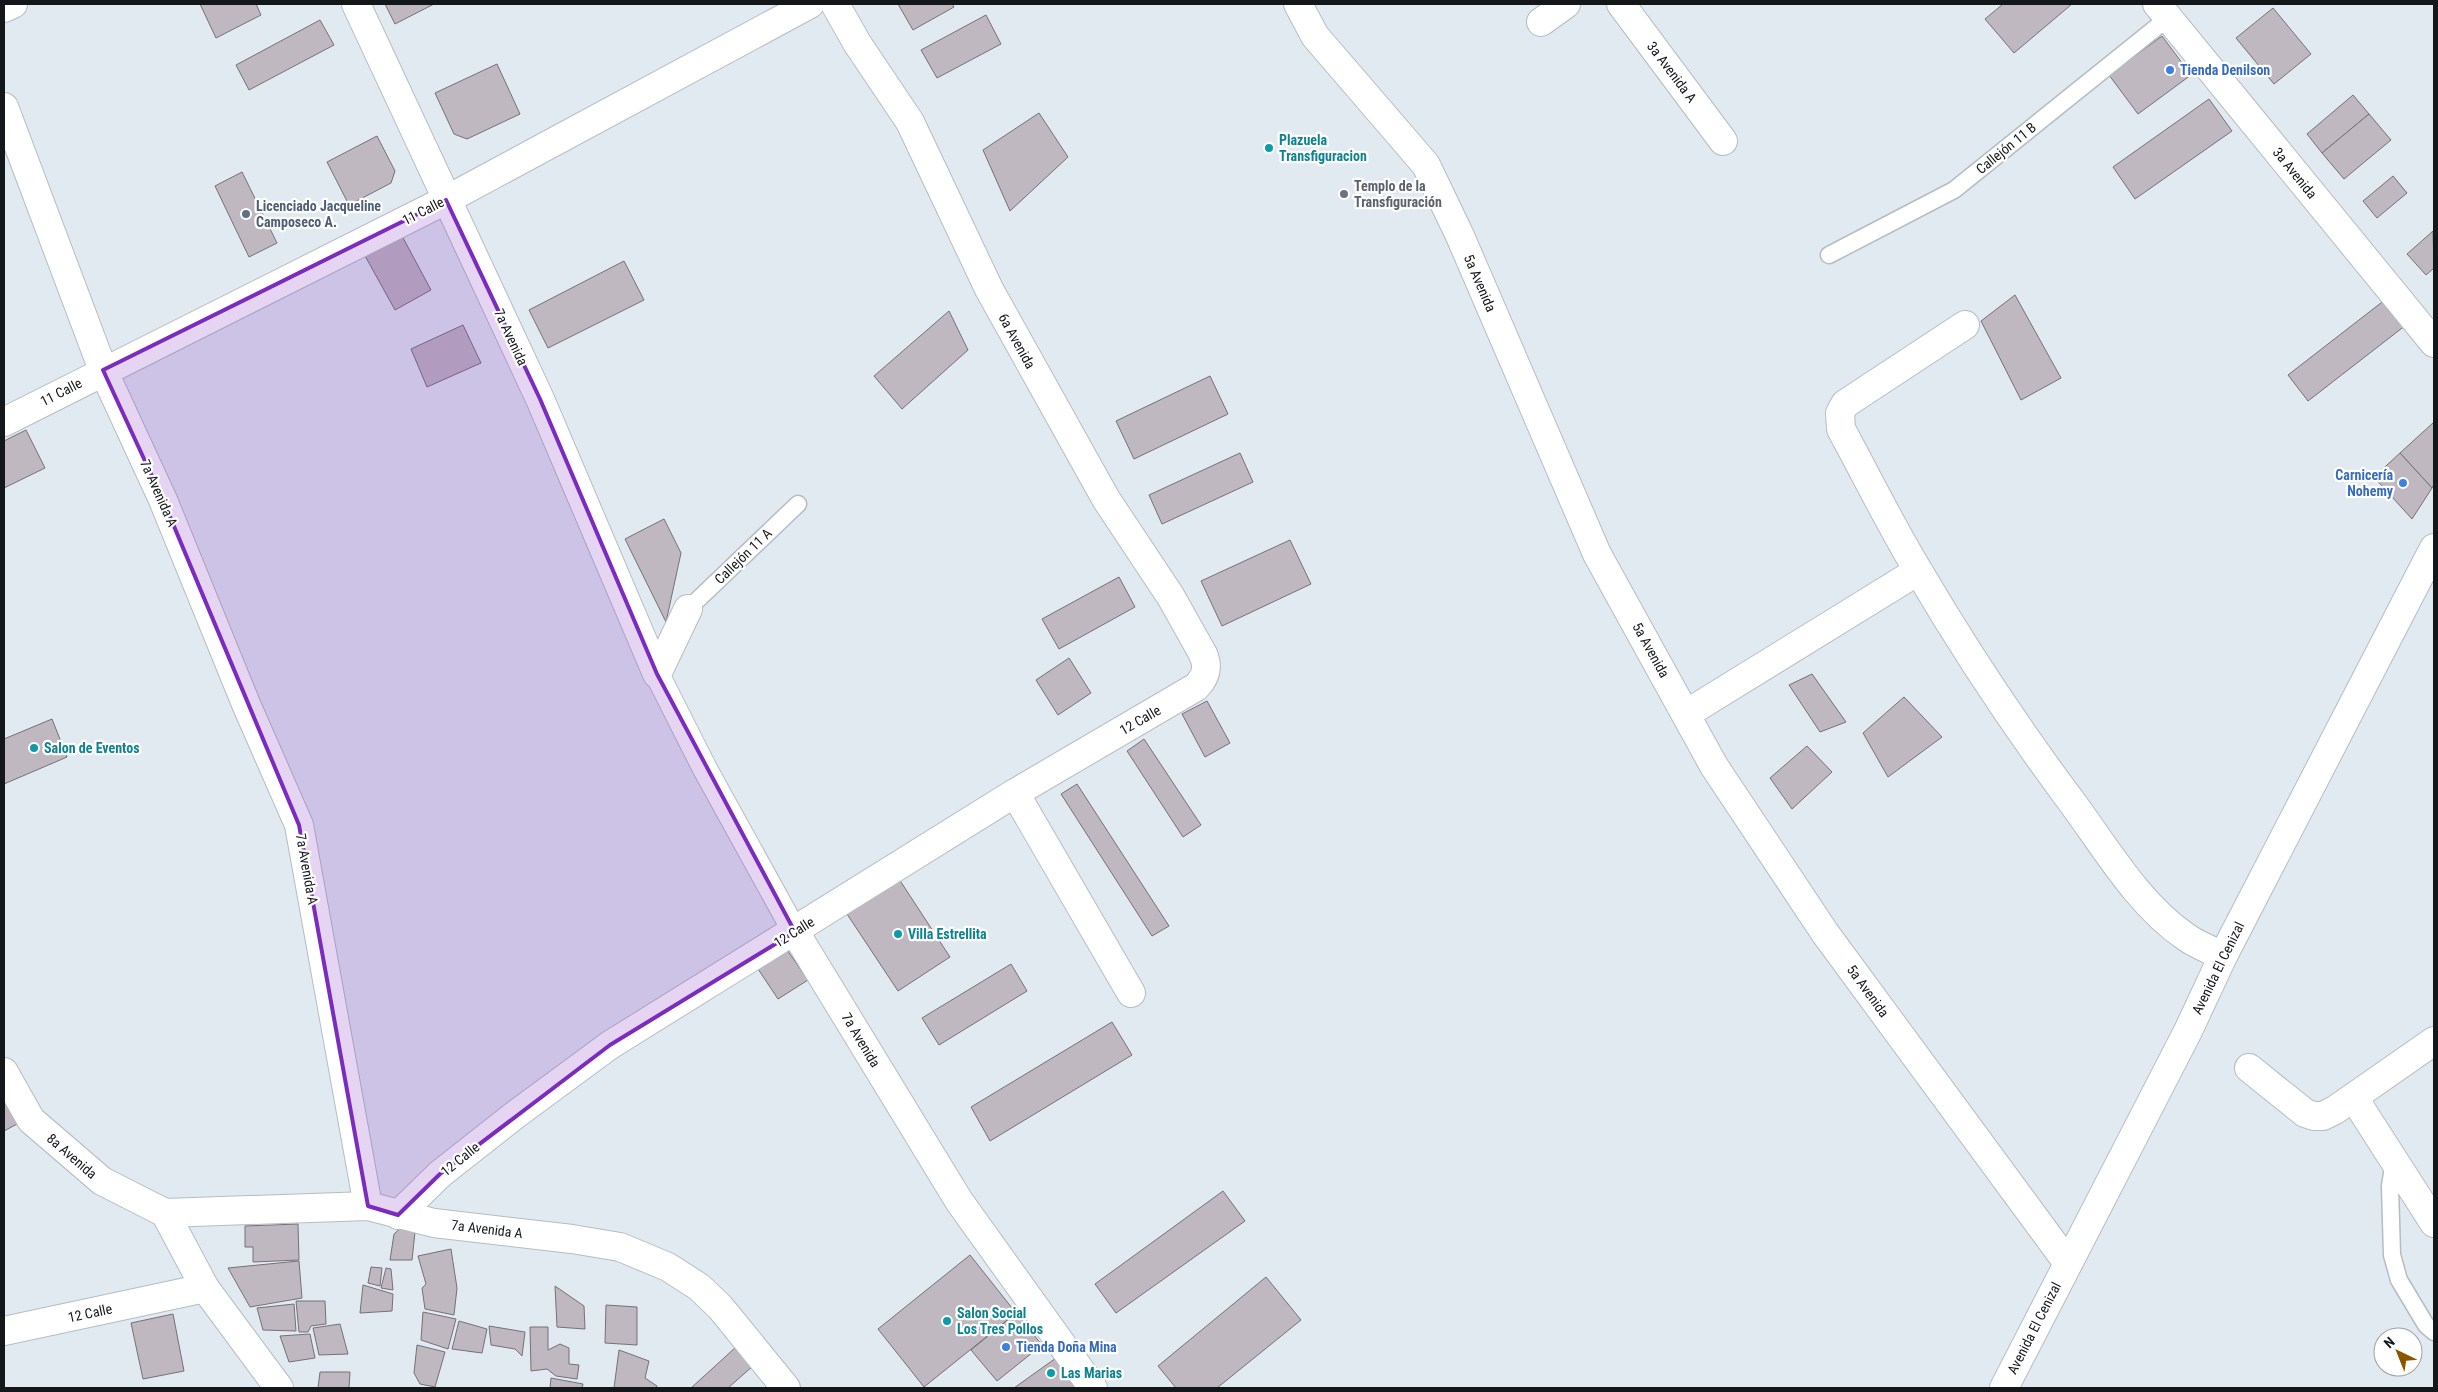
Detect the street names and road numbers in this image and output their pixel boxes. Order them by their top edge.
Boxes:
street label: 3a Avenida A [1644,38,1700,106]
street label: Callejón 11 B [1973,119,2039,177]
street label: 3a Avenida [2270,144,2320,202]
street label: 11 Calle [399,194,447,228]
street label: 5a Avenida [1461,252,1499,314]
street label: 7a Avenida [491,306,531,368]
street label: 6a Avenida [995,311,1039,371]
street label: 11 Calle [37,375,85,409]
street label: 7a Avenida A [137,457,181,529]
street label: Callejón 11 A [711,525,775,587]
street label: 5a Avenida [1629,620,1673,680]
street label: 12 Calle [1117,702,1164,738]
street label: 7a Avenida A [293,832,321,906]
street label: 12 Calle [771,913,818,951]
street label: Avenida El Cenizal [2189,919,2247,1017]
street label: 5a Avenida [1844,962,1892,1020]
street label: 7a Avenida [839,1010,883,1070]
street label: 8a Avenida [44,1130,100,1182]
street label: 12 Calle [438,1138,483,1179]
street label: 7a Avenida A [450,1217,524,1241]
street label: Avenida El Cenizal [2004,1279,2064,1377]
street label: 12 Calle [66,1300,114,1325]

